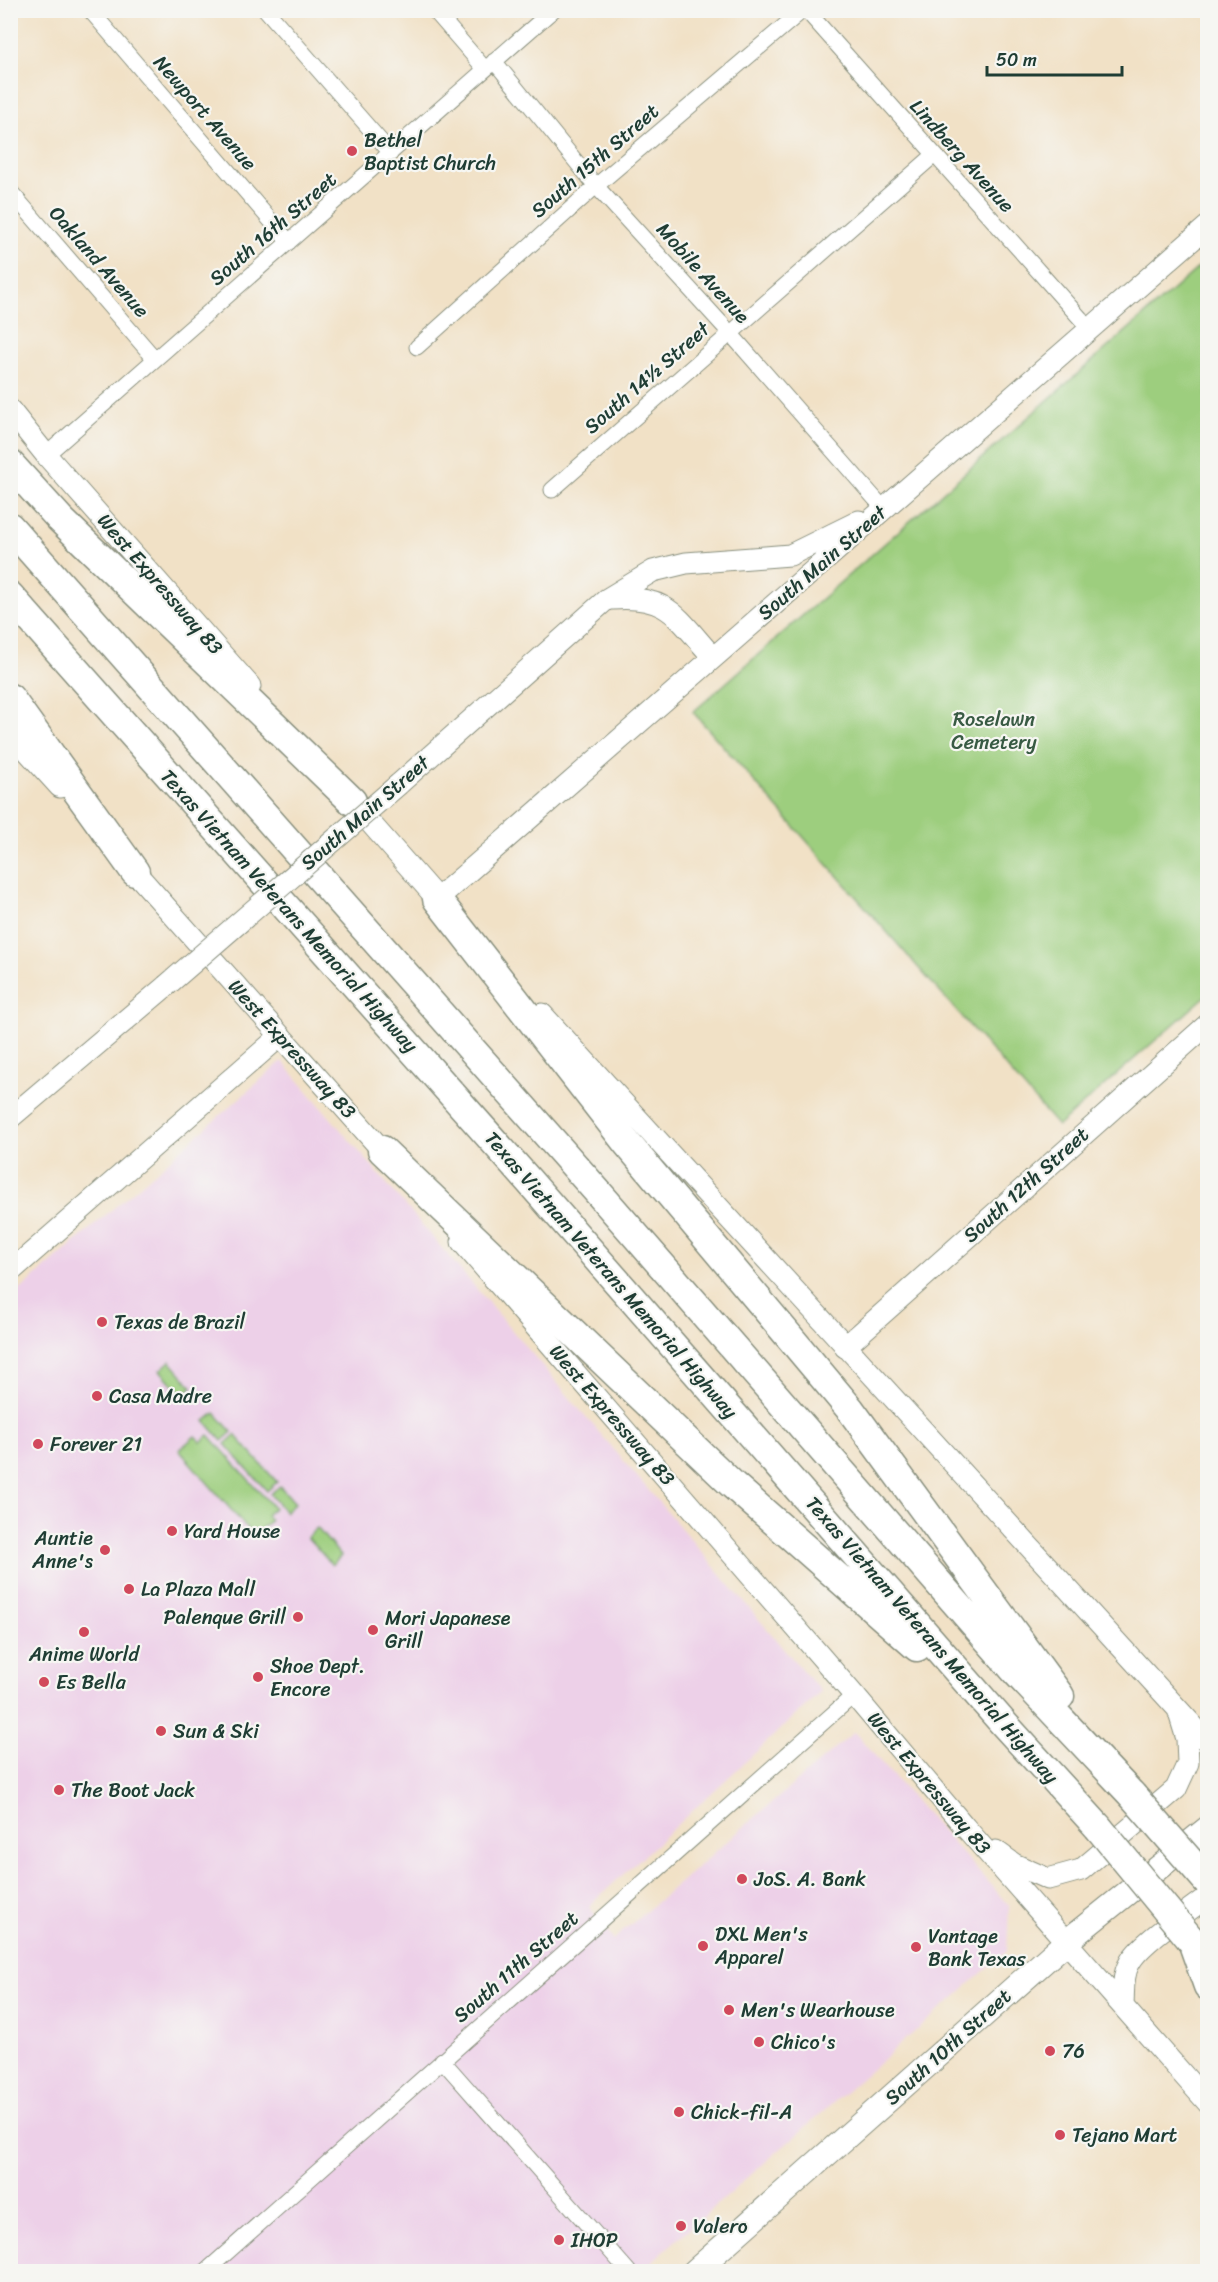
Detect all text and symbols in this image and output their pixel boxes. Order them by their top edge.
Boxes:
scale bar [987,39,1122,77]
text: 50 m [996,44,1037,76]
street label: Newport Avenue [144,47,266,179]
street label: Lindberg Avenue [901,91,1023,221]
street label: South 15th Street [523,95,668,227]
place label: Bethel Baptist Church [364,123,496,181]
marker: Bethel Baptist Church [345,144,359,158]
street label: South 16th Street [201,163,345,295]
street label: Oakland Avenue [40,198,158,326]
street label: Mobile Avenue [647,214,759,332]
street label: South 14½ Street [576,312,719,443]
street label: South Main Street [749,496,895,629]
street label: West Expressway 83 [88,505,232,663]
park label: Roselawn Cemetery [951,702,1037,760]
street label: South Main Street [292,746,438,879]
street label: Texas Vietnam Veterans Memorial Highway [151,761,427,1062]
street label: West Expressway 83 [219,971,365,1127]
street label: South 12th Street [955,1118,1098,1252]
street label: Texas Vietnam Veterans Memorial Highway [476,1123,747,1428]
place label: Texas de Brazil [114,1305,246,1340]
marker: Texas de Brazil [95,1315,109,1329]
street label: West Expressway 83 [540,1336,684,1494]
place label: Casa Madre [109,1379,212,1414]
marker: Casa Madre [90,1389,104,1403]
place label: Forever 21 [50,1427,142,1462]
marker: Forever 21 [31,1437,45,1451]
street label: Texas Vietnam Veterans Memorial Highway [797,1488,1068,1793]
place label: Yard House [184,1514,280,1549]
place label: Auntie Anne's [31,1521,94,1579]
marker: Yard House [165,1524,179,1538]
marker: Auntie Anne's [98,1543,112,1557]
place label: La Plaza Mall [141,1572,257,1607]
marker: La Plaza Mall [122,1582,136,1596]
place label: Palenque Grill [164,1600,286,1635]
place label: Mori Japanese Grill [385,1601,511,1659]
marker: Palenque Grill [291,1610,305,1624]
marker: Mori Japanese Grill [366,1623,380,1637]
marker: Anime World [77,1625,91,1639]
place label: Anime World [28,1637,140,1672]
place label: Shoe Dept. Encore [270,1649,365,1707]
place label: Es Bella [56,1665,127,1700]
marker: Shoe Dept. Encore [251,1670,265,1684]
marker: Es Bella [37,1675,51,1689]
street label: West Expressway 83 [858,1703,1000,1863]
place label: Sun & Ski [173,1714,260,1749]
marker: Sun & Ski [154,1724,168,1738]
place label: The Boot Jack [71,1773,195,1808]
marker: The Boot Jack [52,1783,66,1797]
place label: JoS. A. Bank [753,1862,866,1897]
marker: JoS. A. Bank [735,1872,749,1886]
street label: South 11th Street [445,1902,587,2032]
place label: DXL Men's Apparel [714,1917,808,1975]
place label: Vantage Bank Texas [928,1919,1027,1977]
marker: DXL Men's Apparel [696,1939,710,1953]
marker: Vantage Bank Texas [909,1940,923,1954]
street label: South 10th Street [876,1980,1020,2114]
place label: Men's Wearhouse [741,1993,895,2028]
marker: Men's Wearhouse [722,2003,736,2017]
place label: Chico's [771,2025,836,2060]
place label: 76 [1062,2034,1085,2069]
marker: Chico's [752,2035,766,2049]
marker: 76 [1043,2044,1057,2058]
place label: Chick-fil-A [691,2095,792,2130]
marker: Chick-fil-A [672,2105,686,2119]
place label: Tejano Mart [1072,2118,1178,2153]
marker: Tejano Mart [1053,2128,1067,2142]
place label: Valero [693,2209,748,2244]
marker: Valero [674,2219,688,2233]
place label: IHOP [570,2223,618,2258]
marker: IHOP [552,2233,566,2247]

